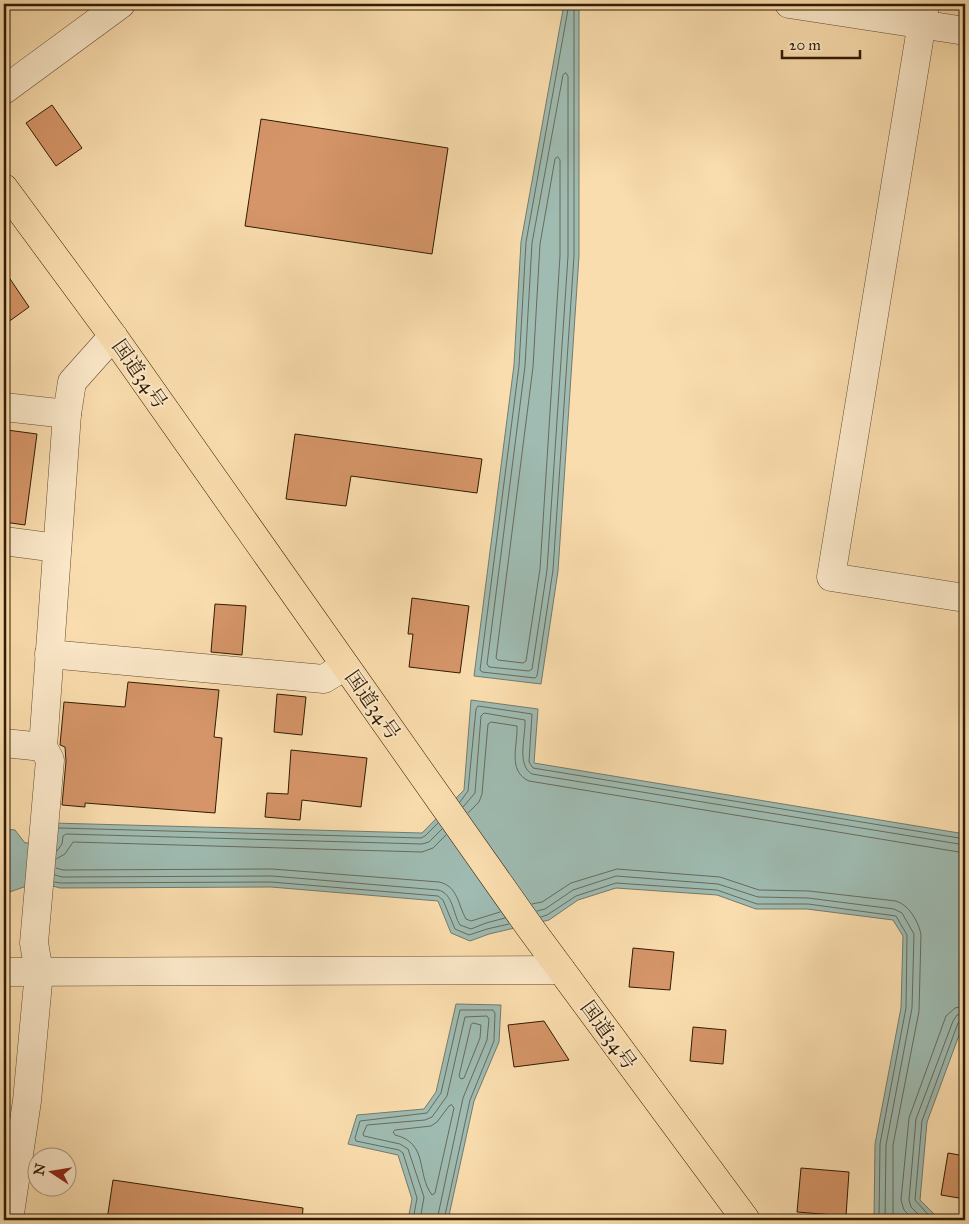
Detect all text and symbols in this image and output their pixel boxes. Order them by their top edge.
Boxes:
scale bar [782,28,859,60]
text: 20 m [789,36,821,54]
street label: 国道34号 [107,335,173,413]
street label: 国道34号 [340,666,406,744]
street label: 国道34号 [576,996,642,1074]
north arrow [28,1146,78,1196]
text: N [30,1162,49,1177]

